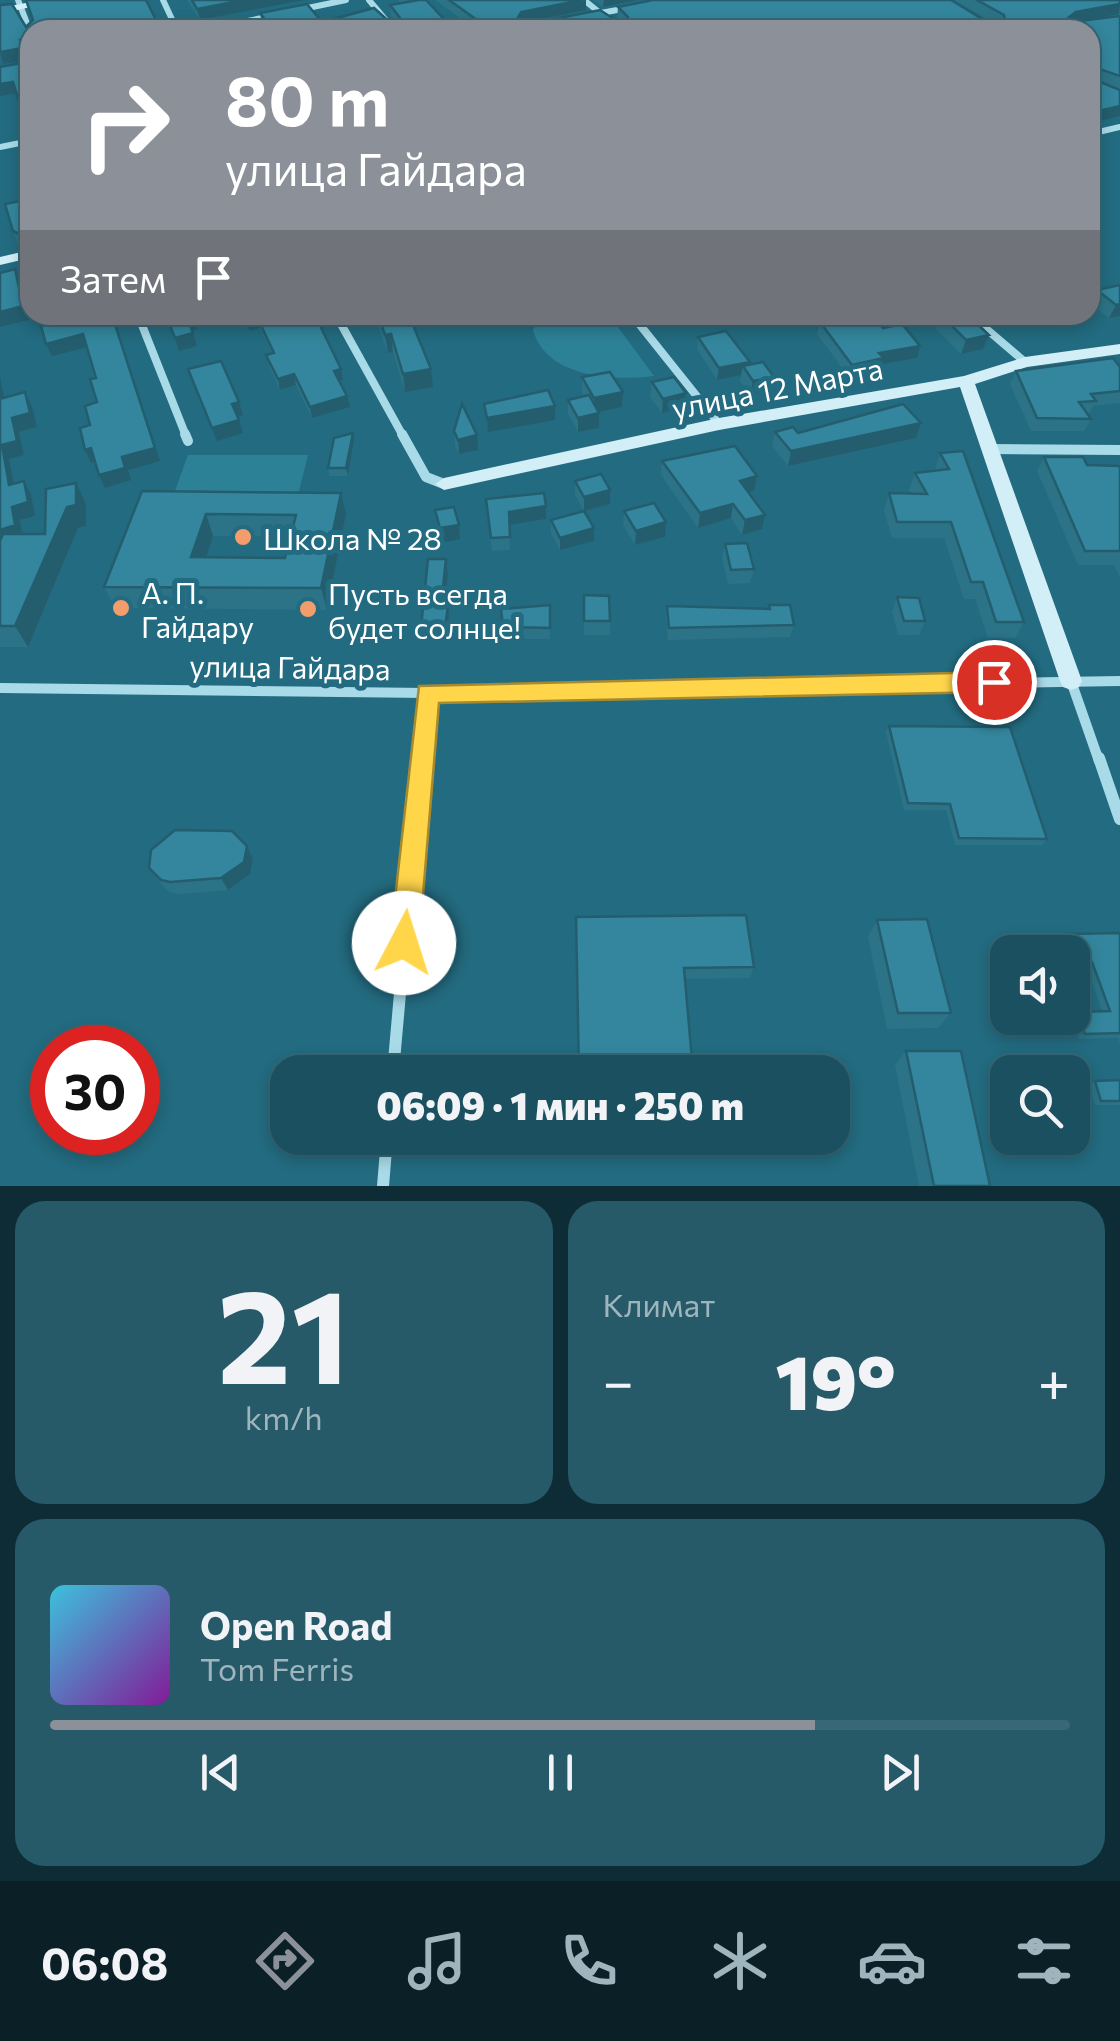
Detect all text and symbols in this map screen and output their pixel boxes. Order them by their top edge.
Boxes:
text: 80 m [225,55,389,140]
icon: right [60,60,190,190]
text: улица Гайдара [225,140,527,195]
icon: arrive [186,250,241,305]
text: Затем [60,254,166,301]
street label: улица 12 Марта [668,348,886,426]
place label: Школа № 28 [263,519,442,556]
marker: Школа № 28 [232,526,254,548]
place label: А. П. Гайдару [141,573,254,644]
place label: Пусть всегда будет солнце! [328,574,521,645]
marker: А. П. Гайдару [110,597,132,619]
marker: Пусть всегда будет солнце! [297,598,319,620]
pin [952,640,1037,725]
street label: улица Гайдара [189,646,391,686]
icon: arrive [967,655,1022,710]
position arrow [352,891,456,995]
map controls [990,935,1090,1155]
button: sound [990,935,1090,1035]
speed limit sign: 30 [30,1025,160,1155]
button: search [990,1055,1090,1155]
text: 06:09 · 1 мин · 250 m [376,1081,744,1128]
text: 21 [217,1252,350,1411]
text: Климат [603,1284,715,1324]
text: 19° [775,1334,896,1425]
text: − [603,1346,634,1413]
text: + [1038,1346,1070,1413]
text: km/h [245,1397,323,1437]
text: Open Road [200,1601,393,1648]
text: Tom Ferris [200,1648,354,1688]
icon: previous [193,1745,248,1800]
icon: pause [533,1745,588,1800]
icon: next [873,1745,928,1800]
icon: directions [250,1926,320,1996]
icon: music [402,1926,472,1996]
icon: phone [554,1926,624,1996]
icon: climate [705,1926,775,1996]
icon: car [857,1926,927,1996]
icon: filters [1009,1926,1079,1996]
text: 06:08 [41,1934,168,1989]

